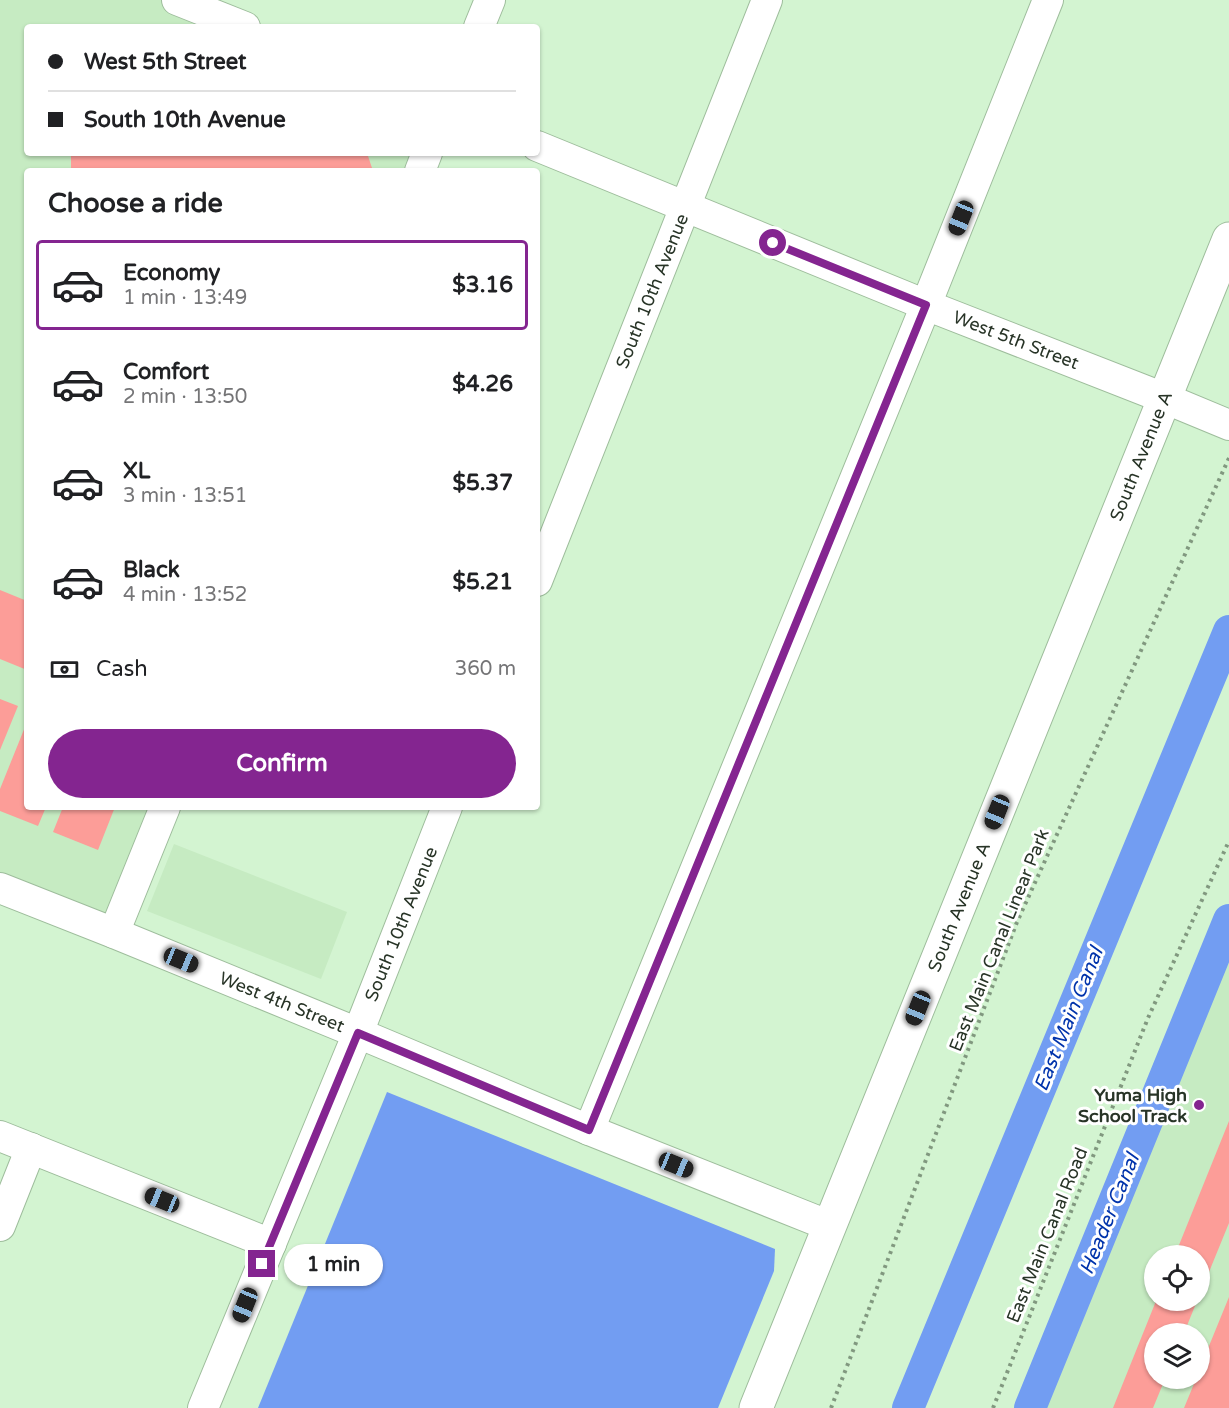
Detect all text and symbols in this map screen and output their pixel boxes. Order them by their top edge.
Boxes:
text: West 5th Street [84,49,247,75]
text: South 10th Avenue [84,107,286,133]
text: Choose a ride [48,187,223,220]
car [946,198,976,238]
street label: South 10th Avenue [611,210,693,372]
route start [759,229,786,256]
icon: car [51,258,105,312]
text: Economy [123,260,220,286]
text: $3.16 [452,272,513,298]
text: 1 min · 13:49 [123,286,247,310]
street label: West 5th Street [950,306,1082,374]
icon: car [51,357,105,411]
text: Comfort [123,359,209,385]
text: $4.26 [452,371,513,397]
text: 2 min · 13:50 [123,385,247,409]
street label: South Avenue A [1105,388,1177,524]
icon: car [51,456,105,510]
text: XL [123,458,150,484]
text: $5.37 [452,470,513,496]
text: 3 min · 13:51 [123,484,247,508]
icon: car [51,555,105,609]
text: Black [123,557,180,583]
text: $5.21 [452,569,513,595]
text: 4 min · 13:52 [123,583,247,607]
icon: cash [48,653,81,686]
text: Cash [96,656,148,682]
text: 360 m [455,657,516,681]
button: Confirm [48,729,516,798]
car [982,792,1012,832]
street label: East Main Canal Linear Park [944,825,1054,1055]
street label: South Avenue A [923,839,995,975]
street label: South 10th Avenue [360,843,442,1005]
water label: East Main Canal [1029,942,1109,1095]
car [161,945,201,975]
street label: West 4th Street [216,967,348,1037]
car [903,988,933,1028]
place label: Yuma High School Track [1078,1084,1187,1127]
marker: Yuma High School Track [1192,1098,1206,1112]
street label: East Main Canal Road [1002,1144,1092,1326]
water label: Header Canal [1075,1149,1146,1278]
car [656,1150,696,1180]
car [142,1185,182,1215]
callout: 1 min [283,1243,382,1285]
map controls [1144,1245,1210,1389]
button: locate [1144,1245,1210,1311]
route end [248,1250,275,1277]
text: 1 min [307,1253,360,1277]
car [230,1285,260,1325]
button: layers [1144,1323,1210,1389]

